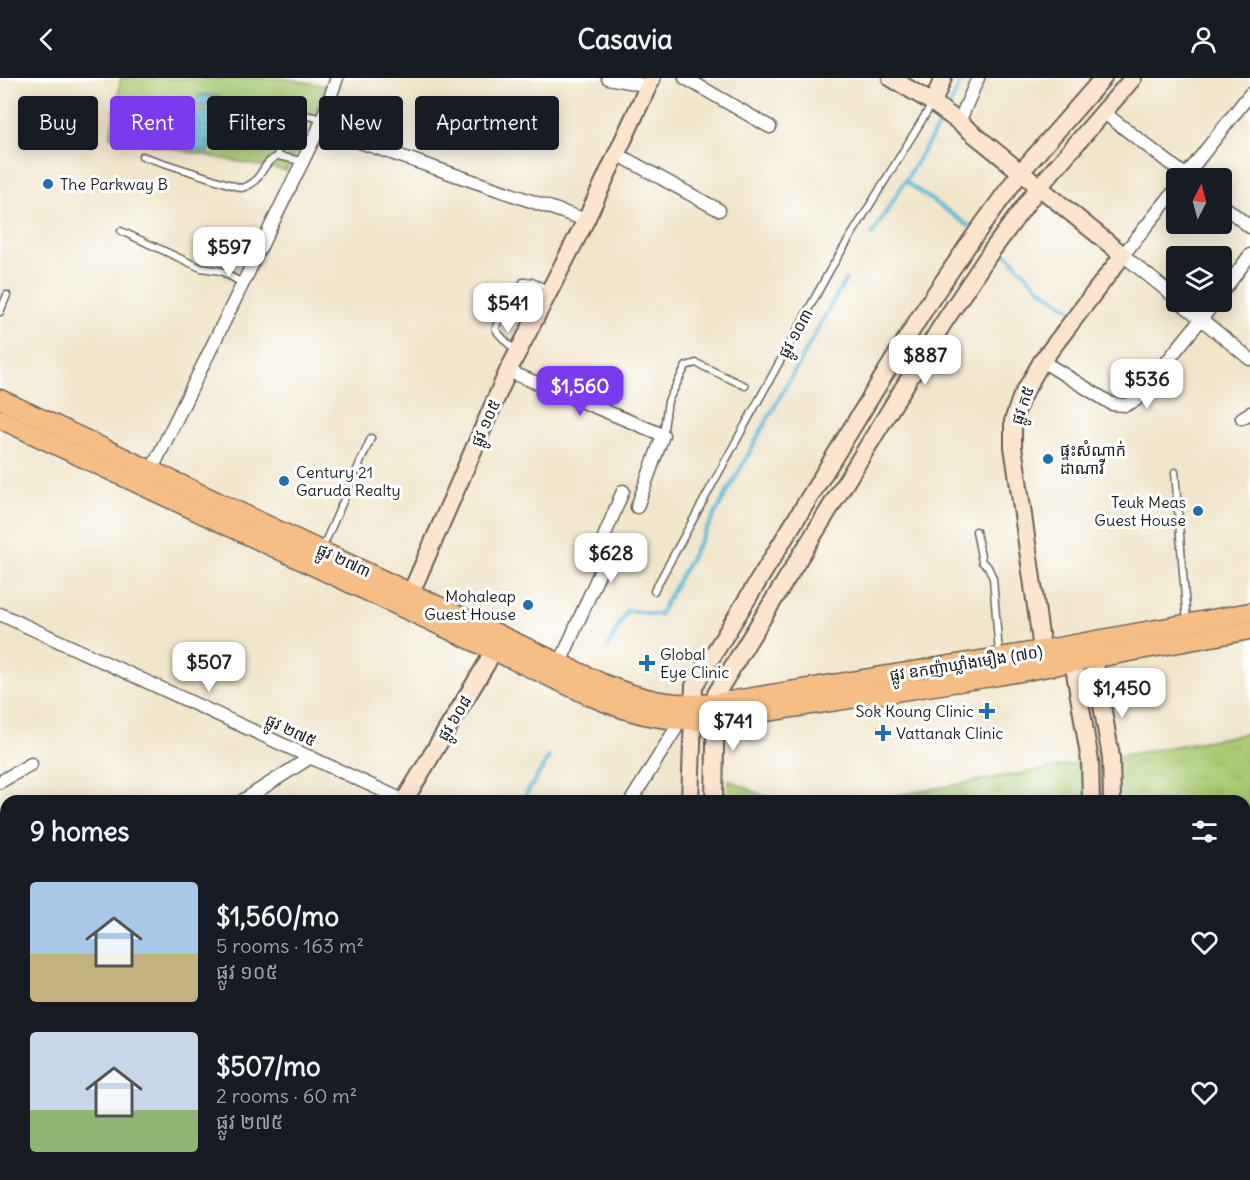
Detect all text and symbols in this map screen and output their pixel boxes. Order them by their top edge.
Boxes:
text: Casavia [577,22,673,56]
icon: back [30,23,63,56]
icon: person [1187,23,1220,56]
chip: Buy [18,96,98,150]
chip: Rent [110,96,195,150]
chip: Filters [207,96,307,150]
chip: New [319,96,403,150]
chip: Apartment [415,96,559,150]
north arrow [1166,168,1232,234]
map controls [1166,168,1232,312]
place label: The Parkway B [60,174,168,194]
marker: The Parkway B [41,177,55,191]
pin: $597 [193,227,265,278]
text: $597 [207,234,251,259]
button: layers [1166,246,1232,312]
pin: $541 [472,283,544,334]
text: $541 [487,290,529,315]
street label: ផ្លូវ ១០៣ [773,305,821,363]
pin: $887 [889,335,961,386]
text: $887 [903,342,947,367]
pin: $536 [1111,359,1183,410]
pin: $1,560 [531,366,629,417]
text: $536 [1124,366,1170,391]
text: $1,560 [550,373,610,398]
street label: ផ្លូវ ក៥ [1006,383,1042,428]
street label: ផ្លូវ ១០៥ [466,396,509,452]
place label: ផ្ទះសំណាក់ ដាណាវី [1060,440,1126,478]
marker: ផ្ទះសំណាក់ ដាណាវី [1041,452,1055,466]
place label: Century 21 Garuda Realty [296,462,401,500]
marker: Century 21 Garuda Realty [277,474,291,488]
place label: Teuk Meas Guest House [1094,492,1186,530]
marker: Teuk Meas Guest House [1191,504,1205,518]
pin: $628 [575,533,647,584]
street label: ផ្លូវ ២៧៣ [312,539,374,586]
text: $628 [588,540,634,565]
place label: Mohaleap Guest House [424,586,516,624]
marker: Mohaleap Guest House [521,598,535,612]
street label: ផ្លូវ ឧកញ៉ាឃ្លាំងមឿង (៧០) [888,641,1045,690]
pin: $507 [173,642,245,693]
place label: Global Eye Clinic [660,644,729,682]
text: $507 [186,649,232,674]
marker: Global Eye Clinic [638,654,656,672]
pin: $1,450 [1073,668,1171,719]
text: $1,450 [1093,675,1151,700]
street label: ផ្លូវ ៦០៨ [433,692,479,747]
pin: $741 [697,701,769,752]
place label: Sok Koung Clinic [855,701,974,721]
marker: Sok Koung Clinic [978,702,996,720]
text: $741 [713,708,753,733]
street label: ផ្លូវ ២៧៥ [260,710,320,755]
place label: Vattanak Clinic [896,723,1003,743]
marker: Vattanak Clinic [874,724,892,742]
text: 9 homes [30,815,129,848]
icon: filters [1188,815,1221,848]
text: $1,560/mo [216,900,339,933]
icon: home [78,906,150,978]
icon: heart [1188,926,1221,959]
text: 5 rooms · 163 m² [216,933,364,958]
text: ផ្លូវ ១០៥ [216,959,278,984]
text: $507/mo [216,1050,321,1083]
icon: home [78,1056,150,1128]
icon: heart [1188,1076,1221,1109]
text: 2 rooms · 60 m² [216,1083,357,1108]
text: ផ្លូវ ២៧៥ [216,1109,283,1134]

